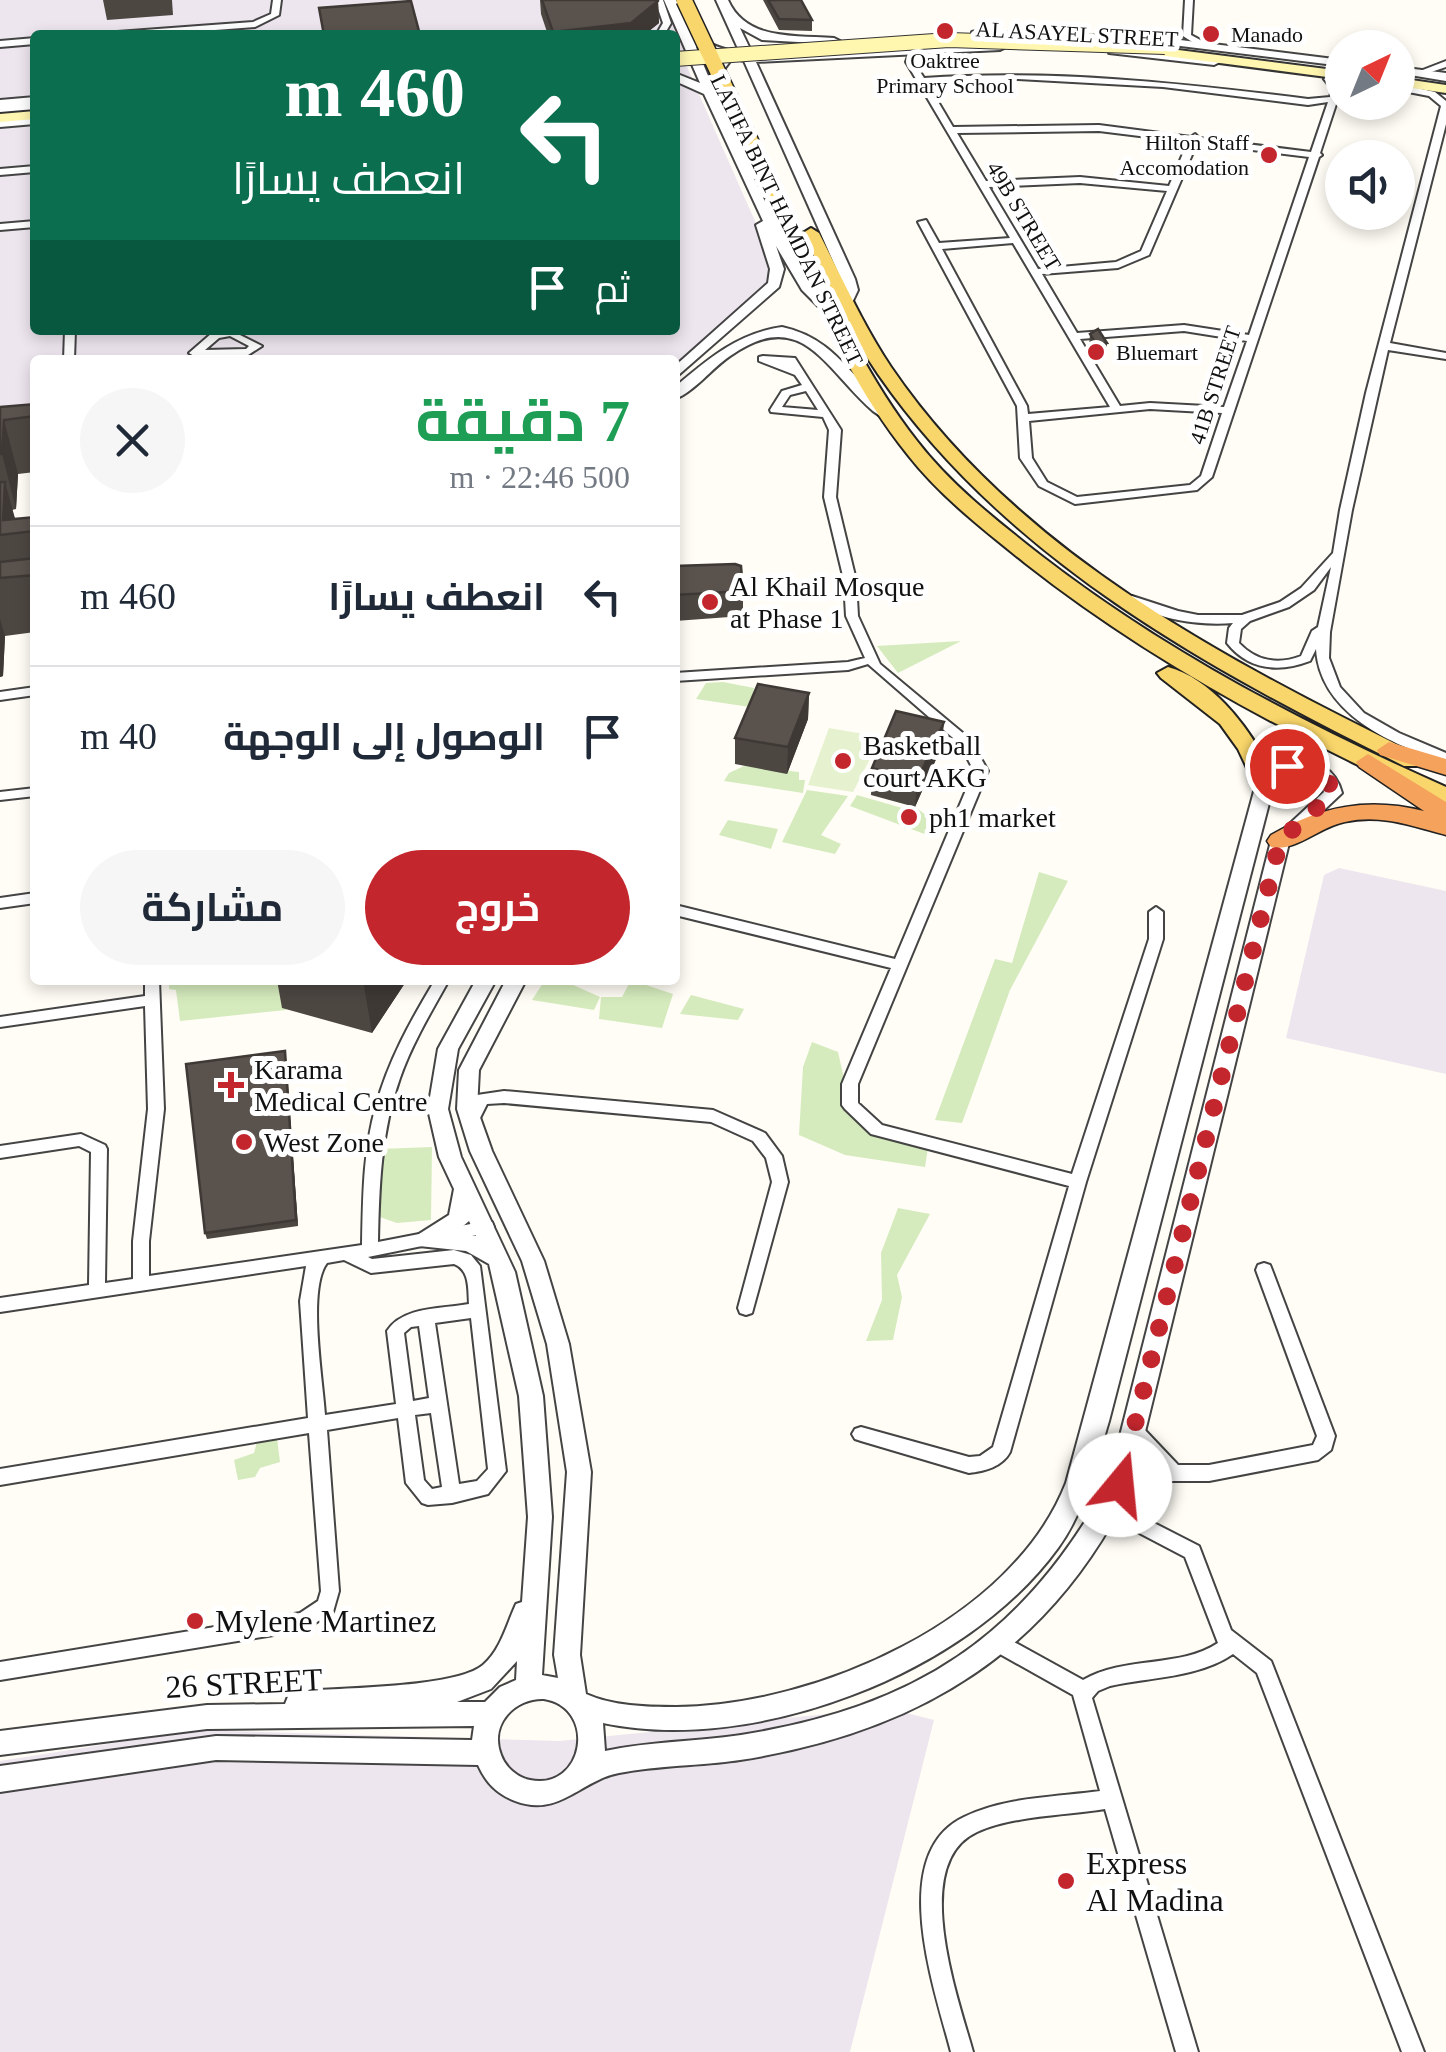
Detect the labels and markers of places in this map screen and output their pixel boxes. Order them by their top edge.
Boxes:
marker: Oaktree Primary School [934,20,956,42]
place label: Manado [1231,22,1303,47]
marker: Manado [1200,23,1222,45]
place label: Oaktree Primary School [876,48,1014,98]
place label: Hilton Staff Accomodation [1119,130,1250,180]
marker: Hilton Staff Accomodation [1258,144,1280,166]
place label: Bluemart [1116,340,1198,365]
marker: Bluemart [1085,341,1107,363]
place label: Al Khail Mosque at Phase 1 [730,571,924,634]
marker: Al Khail Mosque at Phase 1 [699,591,721,613]
pin [1245,724,1330,809]
place label: Basketball court AKG [863,730,987,793]
marker: Basketball court AKG [832,750,854,772]
place label: ph1 market [929,802,1056,833]
marker: ph1 market [898,806,920,828]
place label: Karama Medical Centre [254,1054,427,1117]
marker: Karama Medical Centre [218,1072,244,1098]
place label: West Zone [264,1127,384,1158]
marker: West Zone [233,1131,255,1153]
place label: Mylene Martinez [215,1603,436,1639]
marker: Mylene Martinez [184,1610,206,1632]
place label: Express Al Madina [1086,1845,1224,1918]
marker: Express Al Madina [1055,1870,1077,1892]

